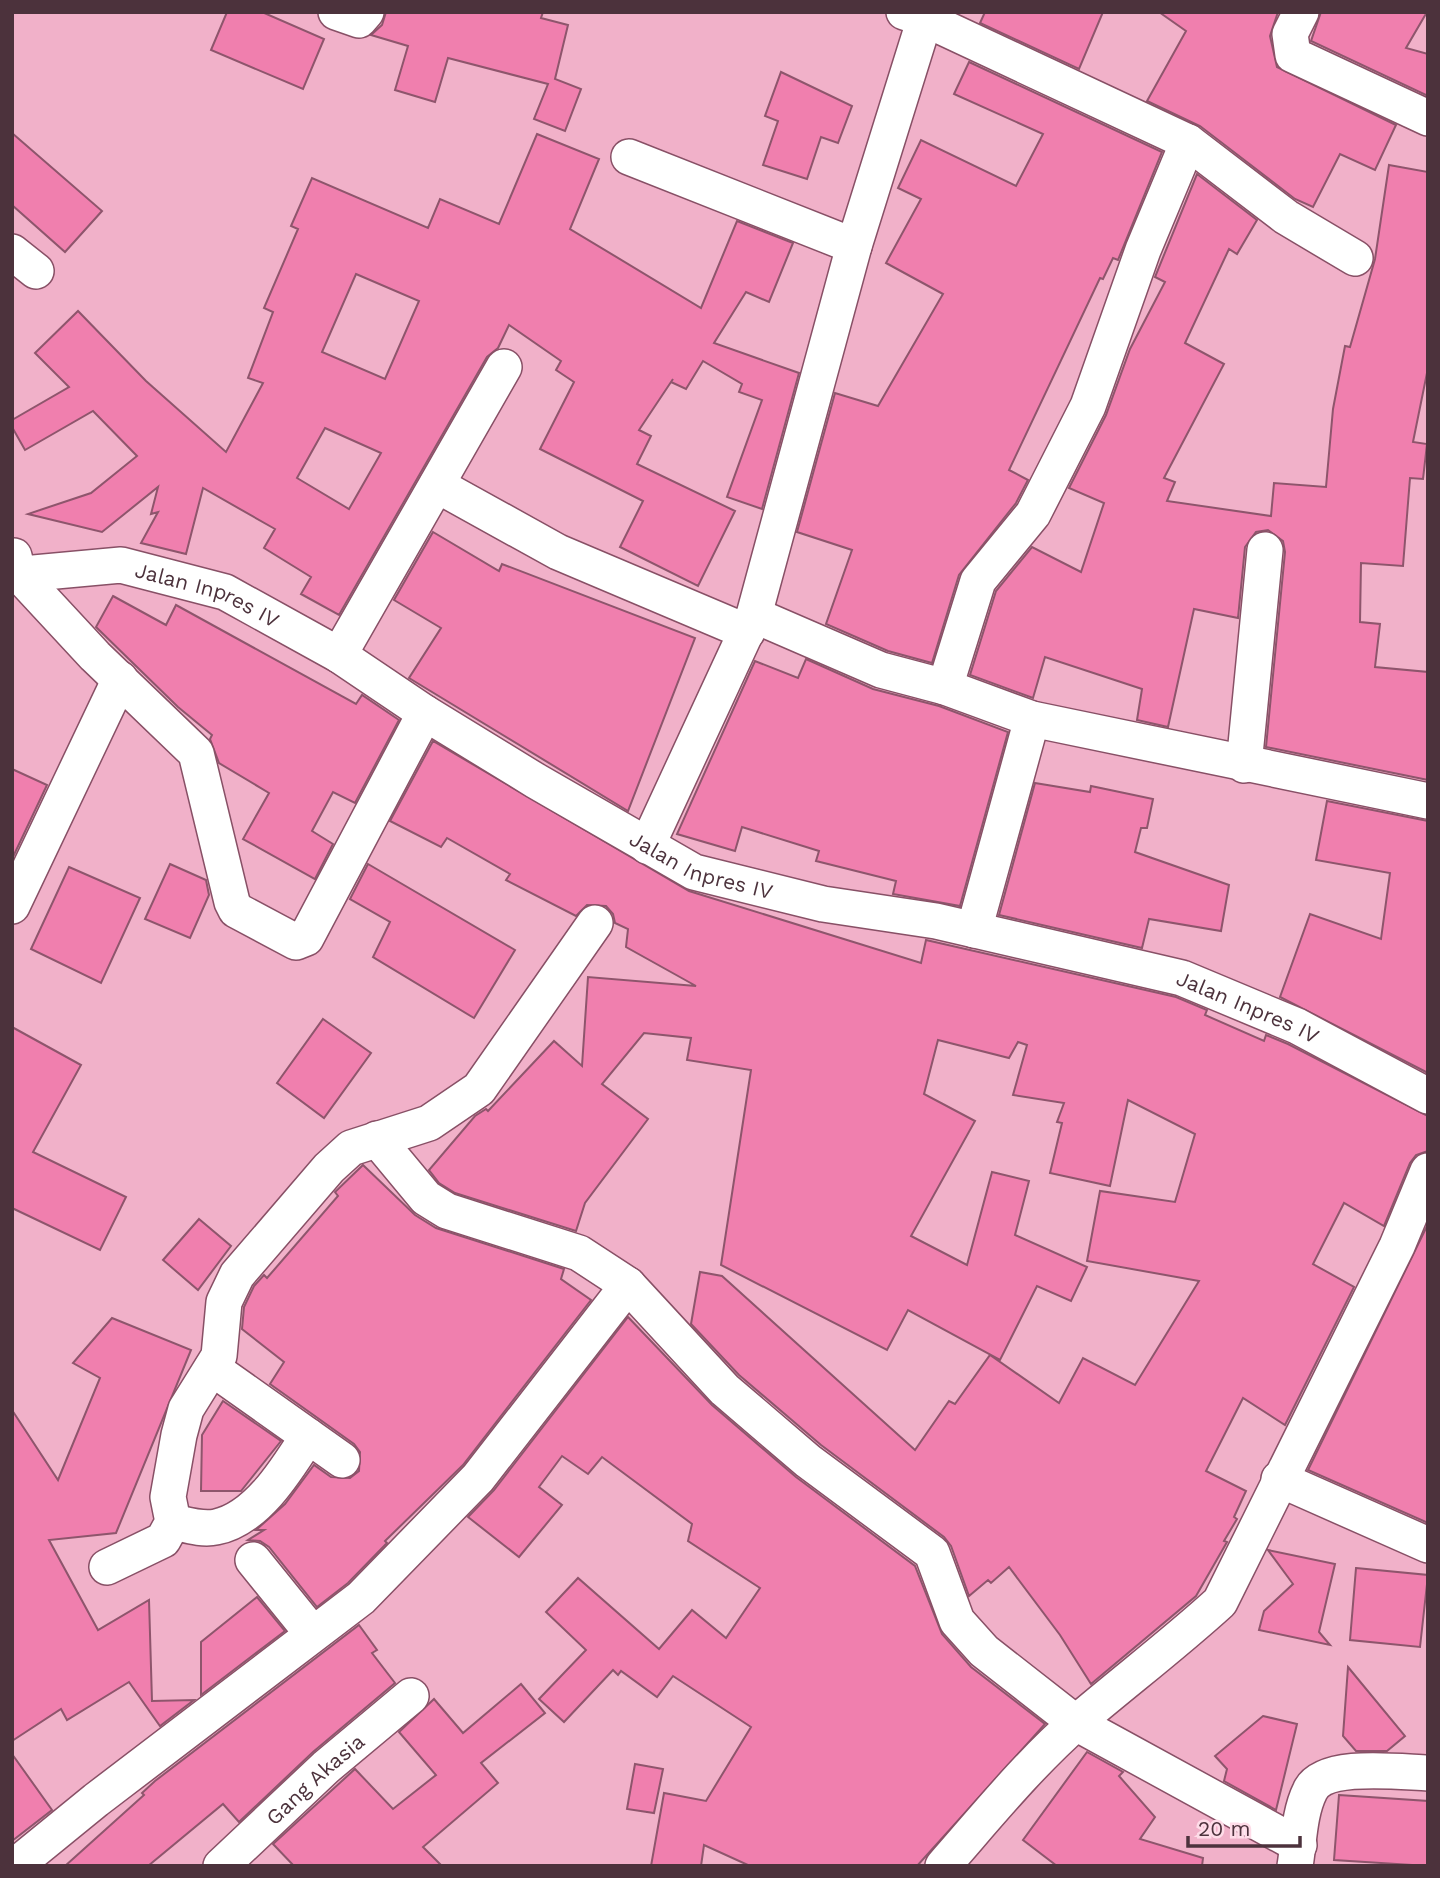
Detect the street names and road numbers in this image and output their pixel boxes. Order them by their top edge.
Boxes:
street label: Jalan Inpres IV [133,557,284,632]
street label: Jalan Inpres IV [626,825,776,904]
street label: Jalan Inpres IV [1173,965,1324,1048]
street label: Gang Akasia [261,1728,369,1830]

